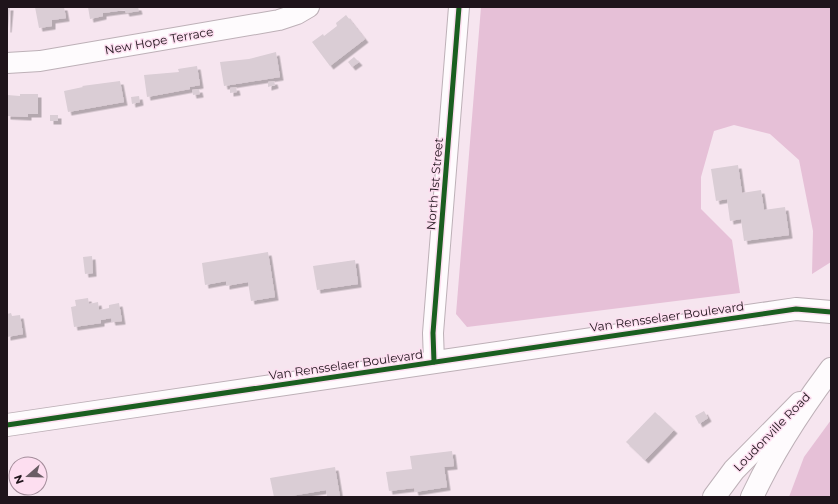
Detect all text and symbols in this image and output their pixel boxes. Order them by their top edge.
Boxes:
street label: New Hope Terrace [104,24,214,57]
street label: North 1st Street [423,137,446,231]
street label: Van Rensselaer Boulevard [589,298,745,335]
street label: Van Rensselaer Boulevard [268,346,424,383]
street label: Loudonville Road [730,389,813,474]
north arrow [8,456,48,496]
text: N [11,473,27,486]

